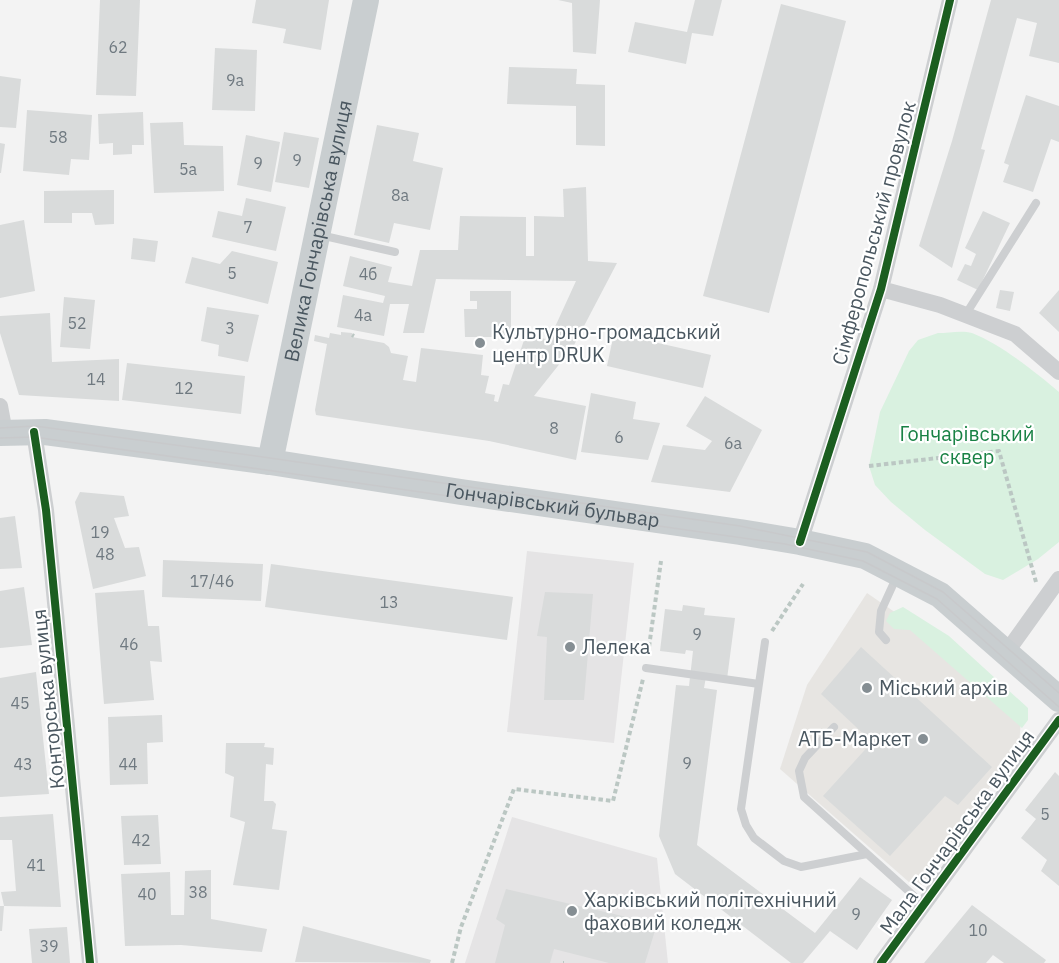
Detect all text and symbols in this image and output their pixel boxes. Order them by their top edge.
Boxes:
house number: 62 [108,37,128,57]
house number: 9а [226,70,245,90]
street label: Велика Гончарівська вулиця [277,98,358,364]
street label: Сімферопольський провулок [825,98,922,368]
house number: 58 [48,127,68,147]
house number: 9 [292,150,302,170]
house number: 9 [253,153,263,173]
house number: 5а [179,159,198,179]
house number: 8а [391,185,410,205]
house number: 7 [243,217,253,237]
house number: 5 [227,263,237,283]
house number: 4б [359,264,377,284]
house number: 4а [354,305,373,325]
house number: 52 [67,313,87,333]
house number: 3 [225,318,235,338]
place label: Культурно-громадський центр DRUK [492,318,721,368]
marker: Культурно-громадський центр DRUK [473,336,487,350]
house number: 14 [86,369,106,389]
house number: 12 [174,378,194,398]
house number: 8 [549,418,559,438]
park label: Гончарівський сквер [899,420,1035,470]
house number: 6 [614,427,624,447]
house number: 6а [724,433,743,453]
street label: Гончарівський бульвар [444,476,662,533]
house number: 19 [90,522,110,542]
house number: 48 [95,544,115,564]
house number: 17/46 [190,571,234,591]
house number: 13 [379,592,399,612]
street label: Конторська вулиця [25,608,70,790]
house number: 9 [692,624,702,644]
place label: Лелека [582,633,651,660]
house number: 46 [119,634,139,654]
marker: Лелека [563,640,577,654]
place label: Міський архів [879,674,1008,701]
marker: Міський архів [860,681,874,695]
house number: 45 [10,693,30,713]
street label: Мала Гончарівська вулиця [873,724,1040,940]
place label: АТБ-Маркет [798,725,912,752]
marker: АТБ-Маркет [916,732,930,746]
house number: 9 [682,753,692,773]
house number: 43 [13,754,33,774]
house number: 44 [118,754,138,774]
house number: 5 [1040,804,1050,824]
house number: 42 [131,830,151,850]
house number: 41 [26,855,46,875]
house number: 38 [188,882,208,902]
house number: 40 [137,884,157,904]
place label: Харківський політехнічний фаховий коледж [584,886,837,936]
marker: Харківський політехнічний фаховий коледж [565,904,579,918]
house number: 9 [851,904,861,924]
house number: 10 [968,920,988,940]
house number: 39 [39,936,59,956]

